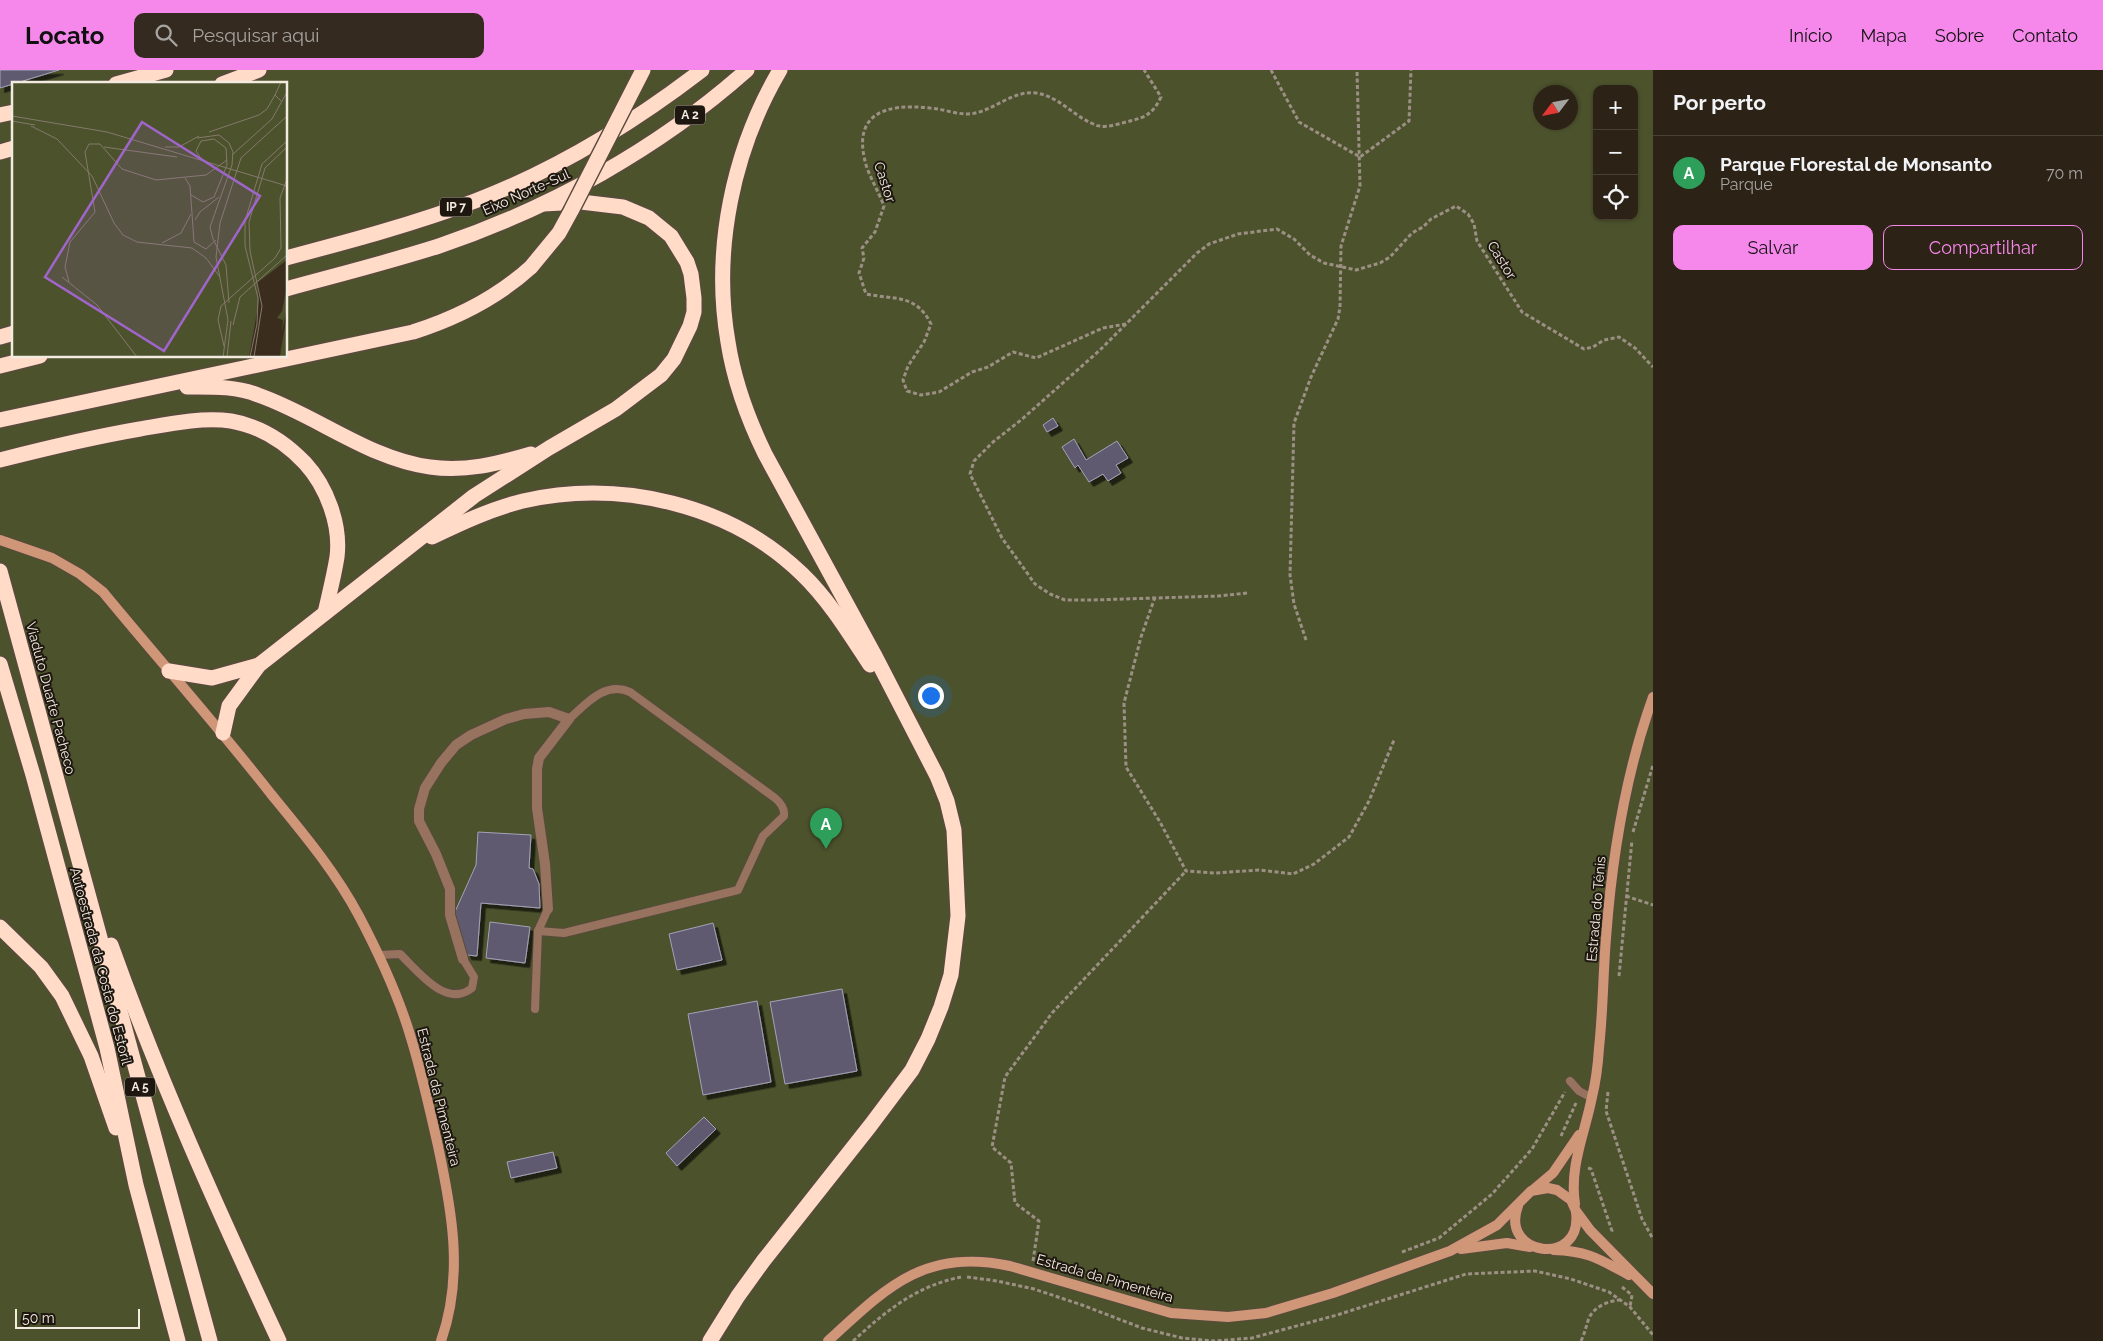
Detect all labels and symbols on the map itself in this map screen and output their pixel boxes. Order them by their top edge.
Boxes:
inset map [12,82,288,358]
north arrow [1533,85,1578,130]
road number: A 2 [675,106,705,124]
street label: Castor [871,160,899,204]
street label: Eixo Norte-Sul [480,166,572,218]
road number: IP 7 [440,198,472,216]
street label: Castor [1484,238,1520,282]
street label: Viaduto Duarte Pacheco [23,620,79,776]
your location [918,683,944,709]
pin: A [810,808,842,849]
street label: Estrada do Ténis [1583,855,1609,962]
street label: Autoestrada da Costa do Estoril [67,866,135,1067]
street label: Estrada da Pimenteira [414,1026,464,1168]
road number: A 5 [125,1078,155,1096]
street label: Estrada da Pimenteira [1035,1251,1175,1305]
scale bar [15,1306,140,1329]

